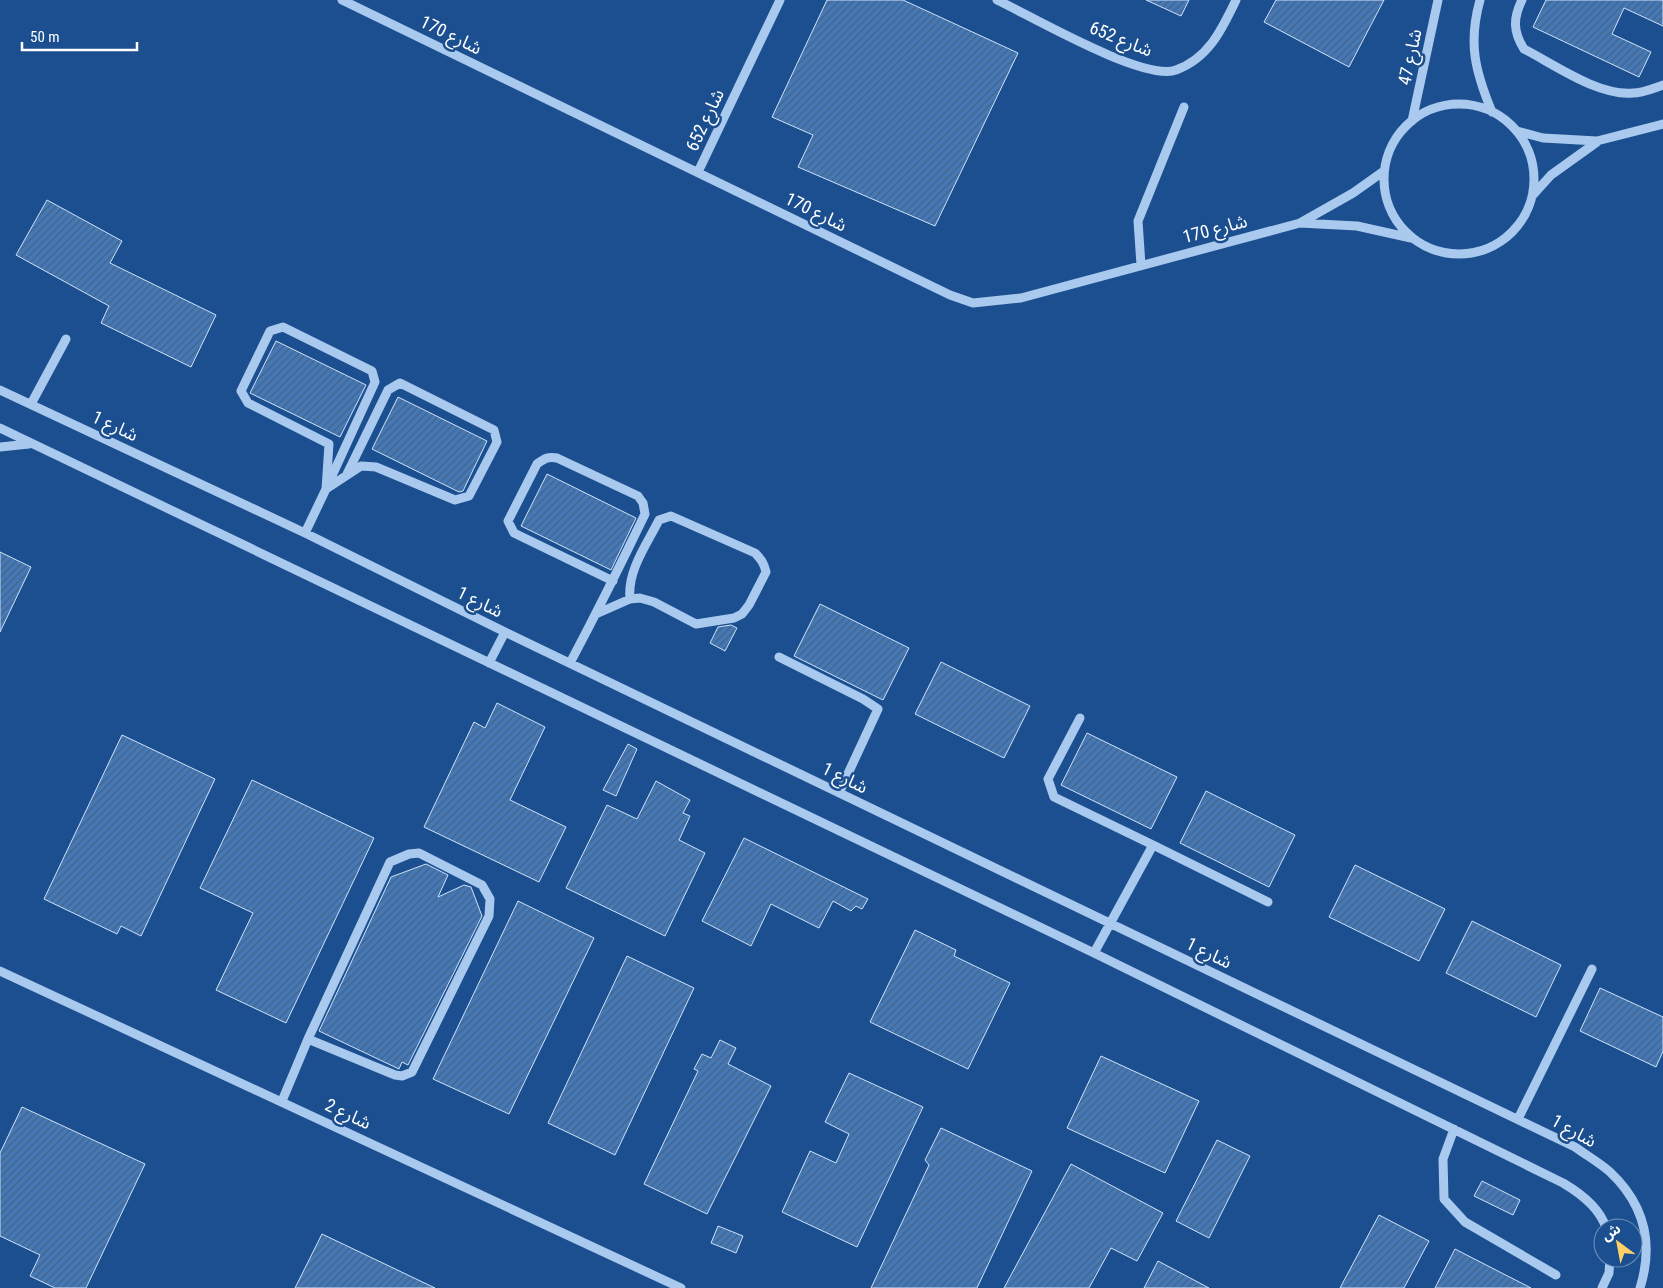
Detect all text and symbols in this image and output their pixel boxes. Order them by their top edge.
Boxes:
street label: شارع 170 [415,11,485,62]
street label: شارع 652 [1085,16,1156,64]
scale bar [22,20,138,52]
street label: شارع 47 [1393,27,1430,88]
text: 50 m [30,28,60,46]
street label: شارع 652 [681,85,732,156]
street label: شارع 170 [780,188,850,239]
street label: شارع 170 [1180,210,1250,251]
street label: شارع 1 [87,406,141,449]
street label: شارع 1 [452,582,506,625]
street label: شارع 1 [817,758,871,801]
street label: شارع 1 [1181,933,1235,976]
street label: شارع 2 [320,1094,374,1137]
street label: شارع 1 [1546,1110,1600,1155]
north arrow [1593,1218,1643,1268]
text: ش [1599,1220,1623,1244]

